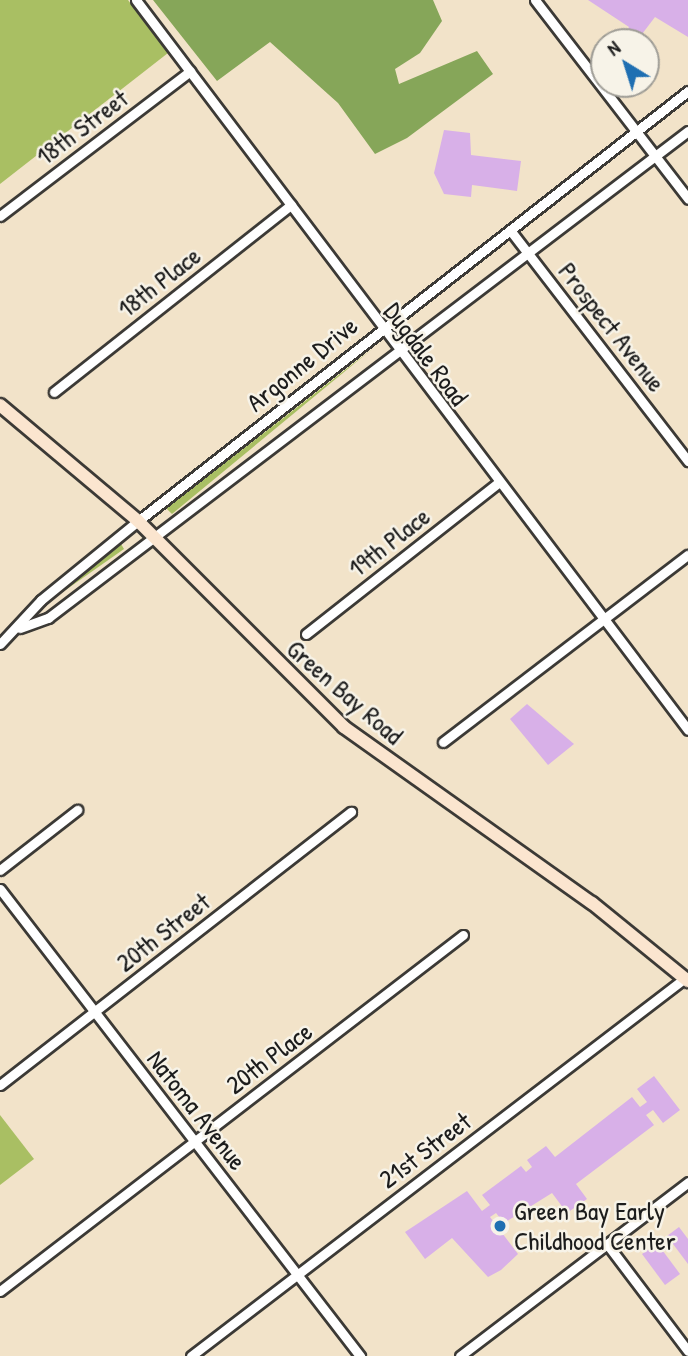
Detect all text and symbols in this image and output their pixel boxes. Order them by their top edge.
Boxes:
north arrow [590,28,660,98]
text: N [601,35,625,61]
street label: 18th Street [30,82,134,172]
street label: 18th Place [111,240,207,324]
street label: Prospect Avenue [552,256,672,398]
street label: Dugdale Road [377,296,475,412]
street label: Argonne Drive [240,310,364,418]
street label: 19th Place [342,501,436,583]
street label: Green Bay Road [280,633,410,751]
street label: 20th Street [110,886,216,978]
street label: 20th Place [220,1016,318,1100]
street label: Natoma Avenue [141,1044,253,1176]
street label: 21st Street [373,1105,477,1195]
place label: Green Bay Early Childhood Center [514,1195,676,1256]
marker: Green Bay Early Childhood Center [492,1218,508,1234]

